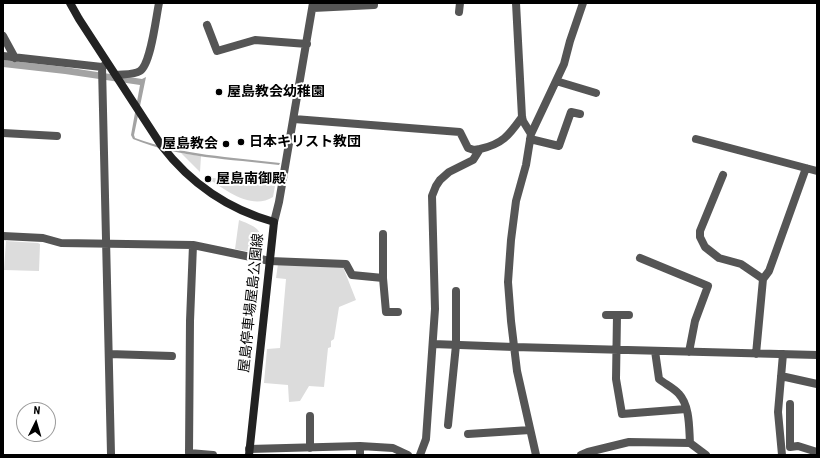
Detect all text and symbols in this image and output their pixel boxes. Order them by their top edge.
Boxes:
place label: 屋島教会幼稚園 [227,84,325,100]
marker: 屋島教会幼稚園 [214,87,224,97]
place label: 日本キリスト教団 [249,134,361,150]
place label: 屋島教会 [162,136,218,152]
marker: 日本キリスト教団 [236,137,246,147]
marker: 屋島教会 [221,139,231,149]
place label: 屋島南御殿 [216,171,286,187]
marker: 屋島南御殿 [203,174,213,184]
street label: 屋島停車場屋島公園線 [236,233,268,373]
north arrow [16,402,56,442]
text: N [33,404,41,417]

